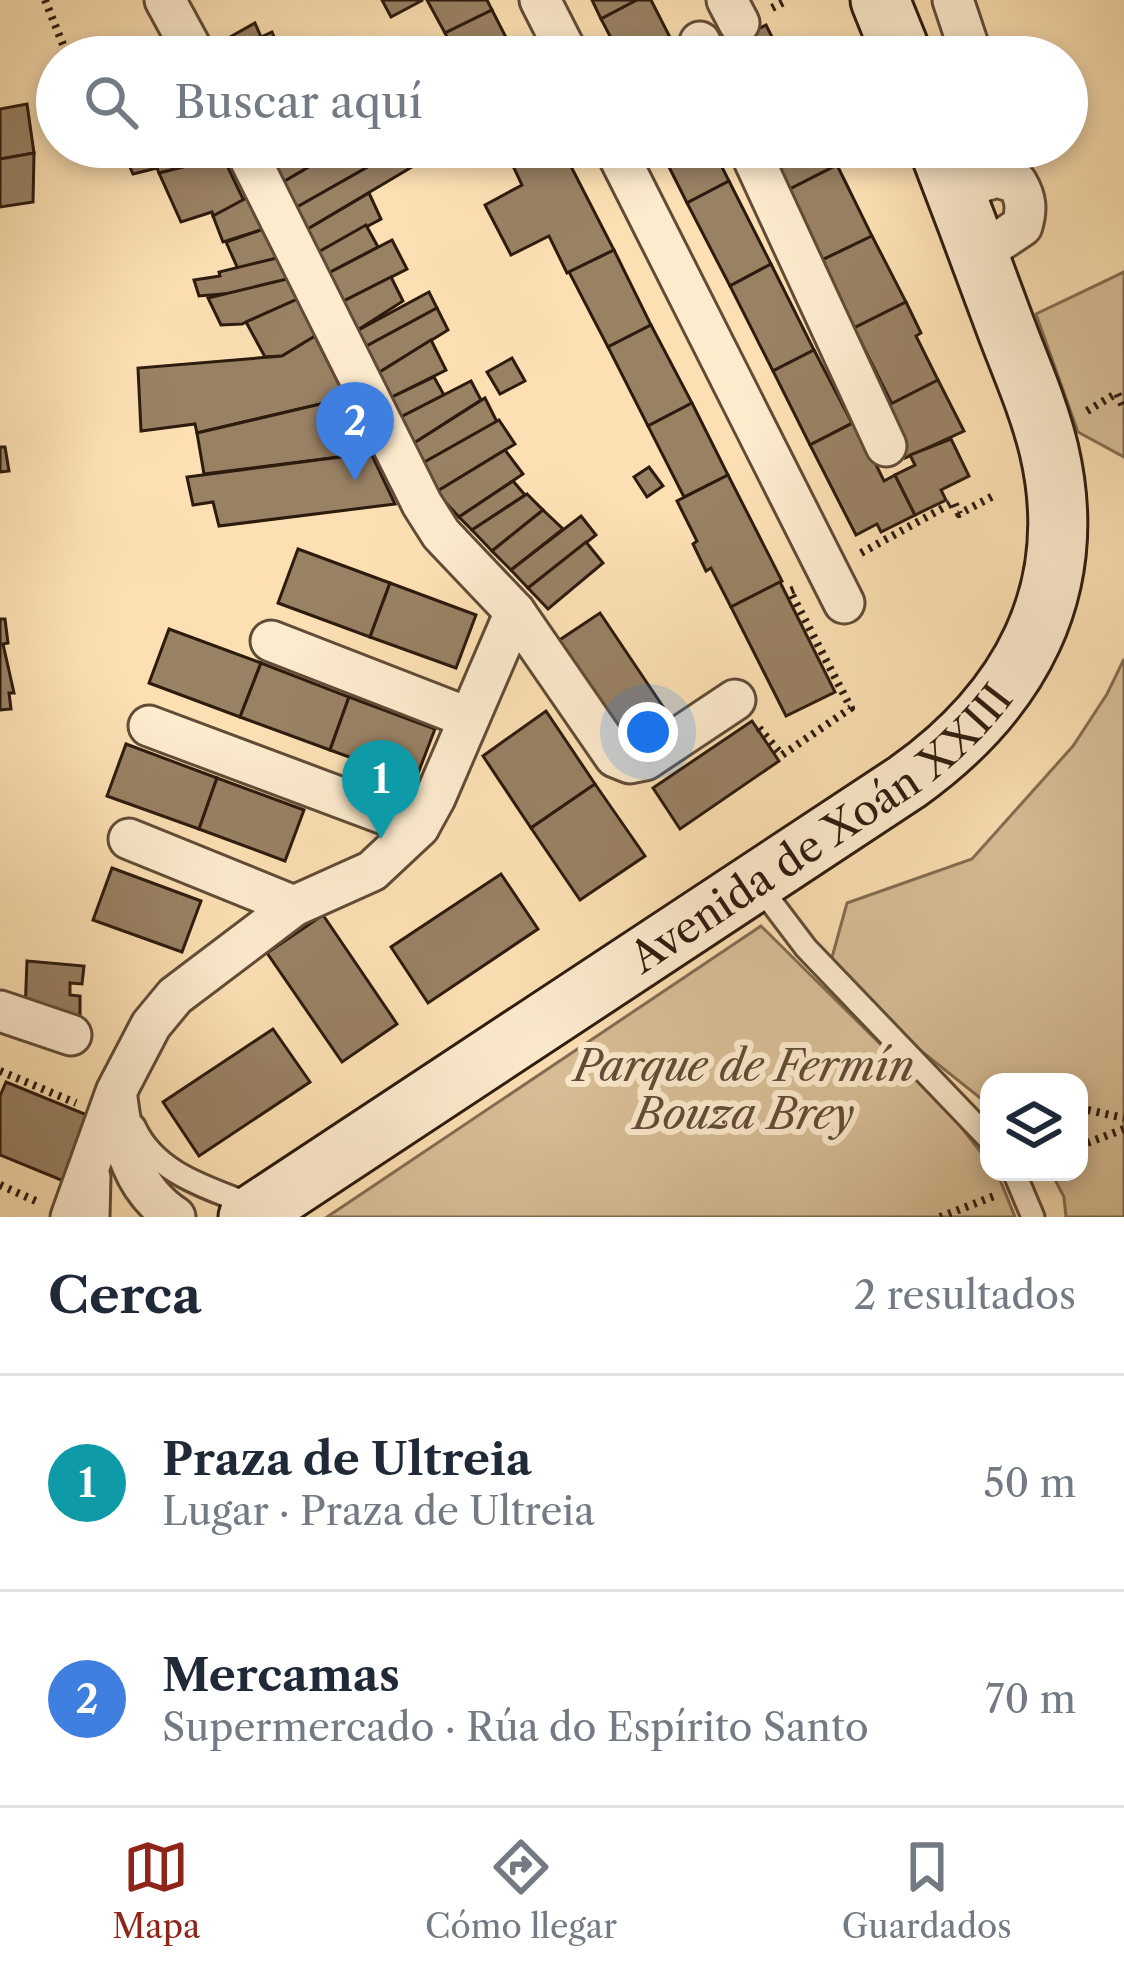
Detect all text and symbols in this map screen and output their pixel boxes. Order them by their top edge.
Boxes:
search box [36,36,1088,168]
icon: search [78,69,144,135]
text: Buscar aquí [174,74,423,130]
pin: 2 [316,382,394,481]
street label: Avenida de Xoán XXIII [619,674,1023,984]
your location [618,702,678,762]
pin: 1 [342,740,420,839]
park label: Parque de Fermín Bouza Brey [571,1040,914,1140]
map controls [980,1073,1088,1181]
button: layers [980,1073,1088,1181]
text: Cerca [48,1264,202,1326]
text: 2 resultados [854,1271,1076,1319]
text: Praza de Ultreia [162,1431,532,1487]
text: 1 [78,1459,96,1507]
text: 50 m [983,1459,1076,1507]
text: Lugar · Praza de Ultreia [162,1487,595,1535]
text: Mercamas [162,1647,400,1703]
text: 2 [75,1675,99,1723]
text: 70 m [985,1675,1076,1723]
text: Supermercado · Rúa do Espírito Santo [162,1703,869,1751]
tab: Mapa [112,1834,201,1947]
tab: Cómo llegar [425,1834,617,1947]
tab: Guardados [842,1834,1012,1947]

